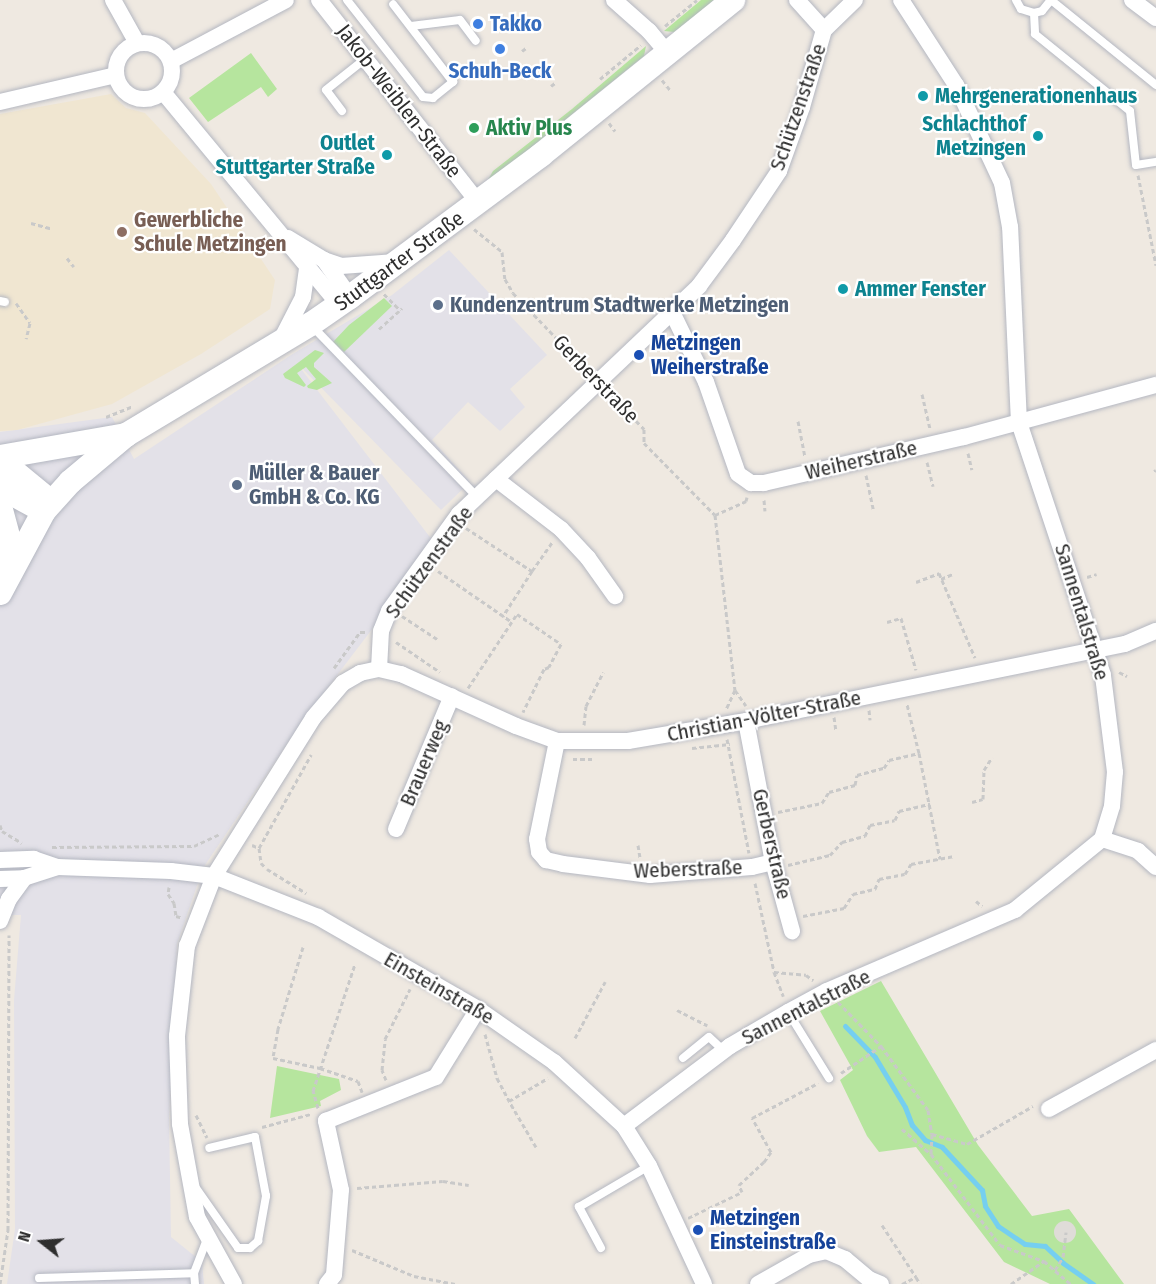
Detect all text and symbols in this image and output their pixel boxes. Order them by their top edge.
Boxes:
place label: Takko [490,11,542,37]
marker: Takko [471,17,485,31]
street label: Jakob-Weiblen-Straße [331,19,467,183]
street label: Schützenstraße [765,40,831,174]
marker: Schuh-Beck [493,42,507,56]
place label: Schuh-Beck [448,58,552,84]
place label: Mehrgenerationenhaus [935,83,1137,109]
marker: Mehrgenerationenhaus [916,89,930,103]
place label: Schlachthof Metzingen [922,111,1026,161]
place label: Aktiv Plus [486,115,572,141]
marker: Aktiv Plus [467,121,481,135]
marker: Schlachthof Metzingen [1031,129,1045,143]
place label: Outlet Stuttgarter Straße [216,130,375,180]
marker: Outlet Stuttgarter Straße [380,148,394,162]
street label: Stuttgarter Straße [329,206,469,316]
place label: Gewerbliche Schule Metzingen [134,207,287,257]
marker: Gewerbliche Schule Metzingen [115,225,129,239]
place label: Ammer Fenster [855,276,986,302]
marker: Ammer Fenster [836,282,850,296]
place label: Kundenzentrum Stadtwerke Metzingen [450,292,789,318]
marker: Kundenzentrum Stadtwerke Metzingen [431,298,445,312]
street label: Gerberstraße [548,330,644,428]
place label: Metzingen Weiherstraße [651,330,769,380]
marker: Metzingen Weiherstraße [632,348,646,362]
street label: Weiherstraße [803,435,919,485]
place label: Müller & Bauer GmbH & Co. KG [249,460,380,510]
marker: Müller & Bauer GmbH & Co. KG [230,478,244,492]
street label: Schützenstraße [380,501,478,623]
street label: Sannentalstraße [1049,541,1115,683]
street label: Christian-Völter-Straße [665,685,863,747]
street label: Brauerweg [395,716,453,810]
street label: Gerberstraße [747,786,797,902]
street label: Weberstraße [633,855,743,883]
street label: Einsteinstraße [379,946,499,1030]
street label: Sannentalstraße [737,964,875,1050]
place label: Metzingen Einsteinstraße [710,1205,836,1255]
north arrow [12,1212,72,1272]
marker: Metzingen Einsteinstraße [691,1223,705,1237]
text: N [14,1229,35,1244]

